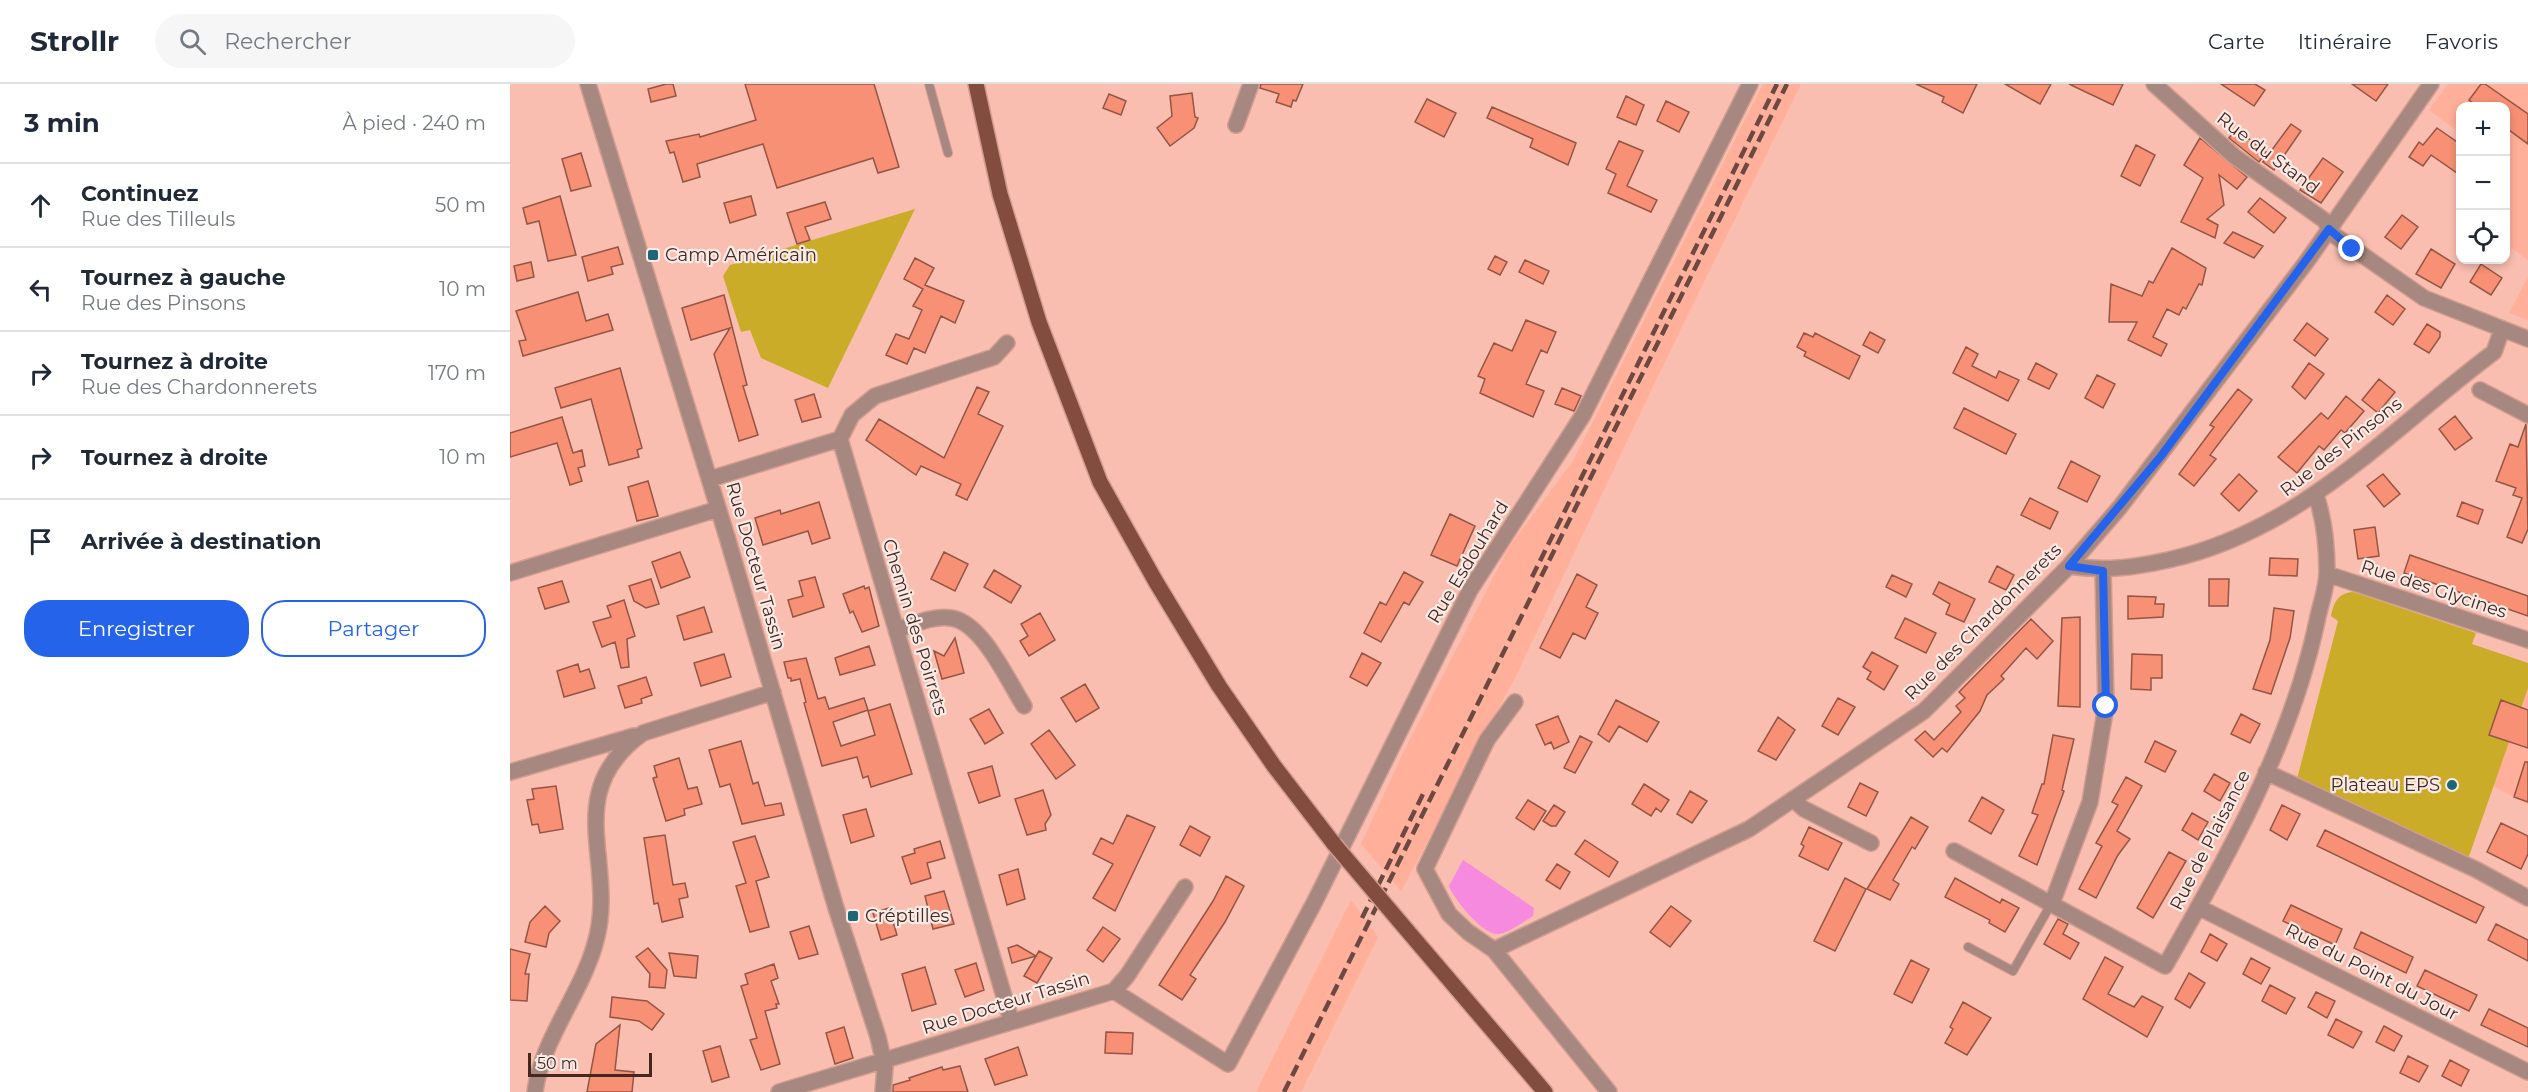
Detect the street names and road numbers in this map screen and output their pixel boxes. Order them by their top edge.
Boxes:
street label: Rue du Stand [2212,107,2324,199]
street label: Rue des Pinsons [2276,393,2406,501]
street label: Rue Docteur Tassin [721,479,791,653]
street label: Rue Esdouhard [1423,497,1513,627]
street label: Chemin des Poirrets [878,536,952,718]
street label: Rue des Chardonnerets [1900,539,2066,705]
street label: Rue des Glycines [2358,555,2510,623]
street label: Rue de Plaisance [2165,766,2255,914]
street label: Rue du Point du Jour [2282,919,2462,1025]
street label: Rue Docteur Tassin [920,967,1092,1039]

